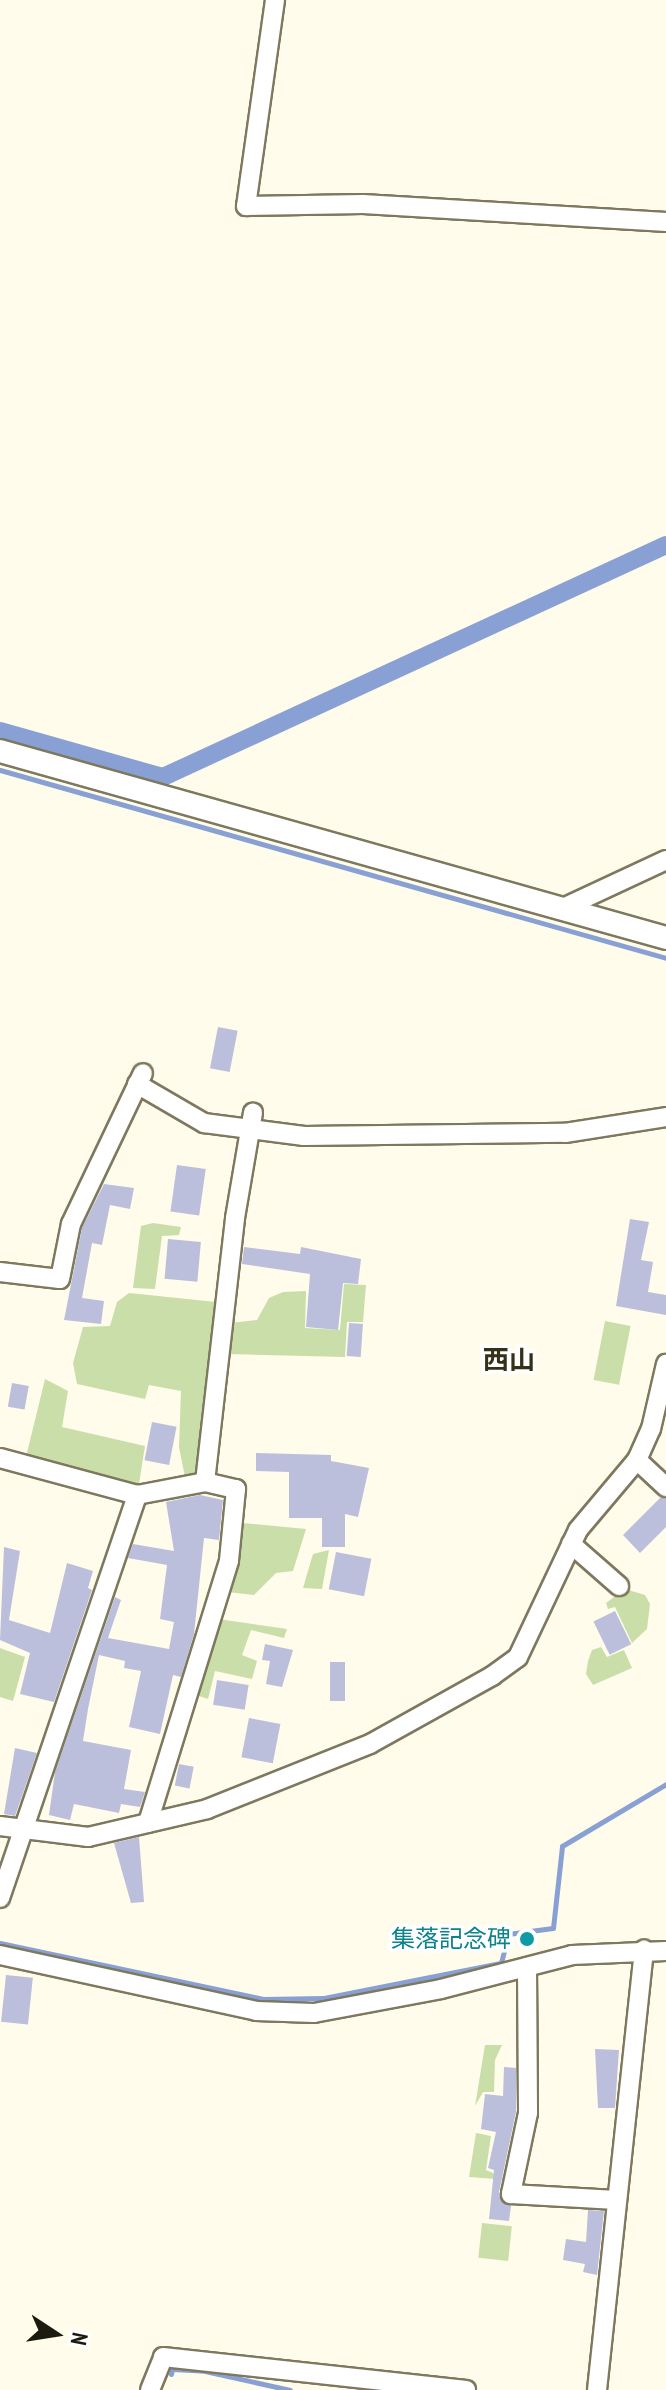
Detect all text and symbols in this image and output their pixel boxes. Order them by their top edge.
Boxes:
district label: 西山 [483,1344,535,1376]
place label: 集落記念碑 [391,1925,511,1953]
marker: 集落記念碑 [518,1930,536,1948]
north arrow [16,2294,96,2374]
text: N [65,2330,94,2348]

